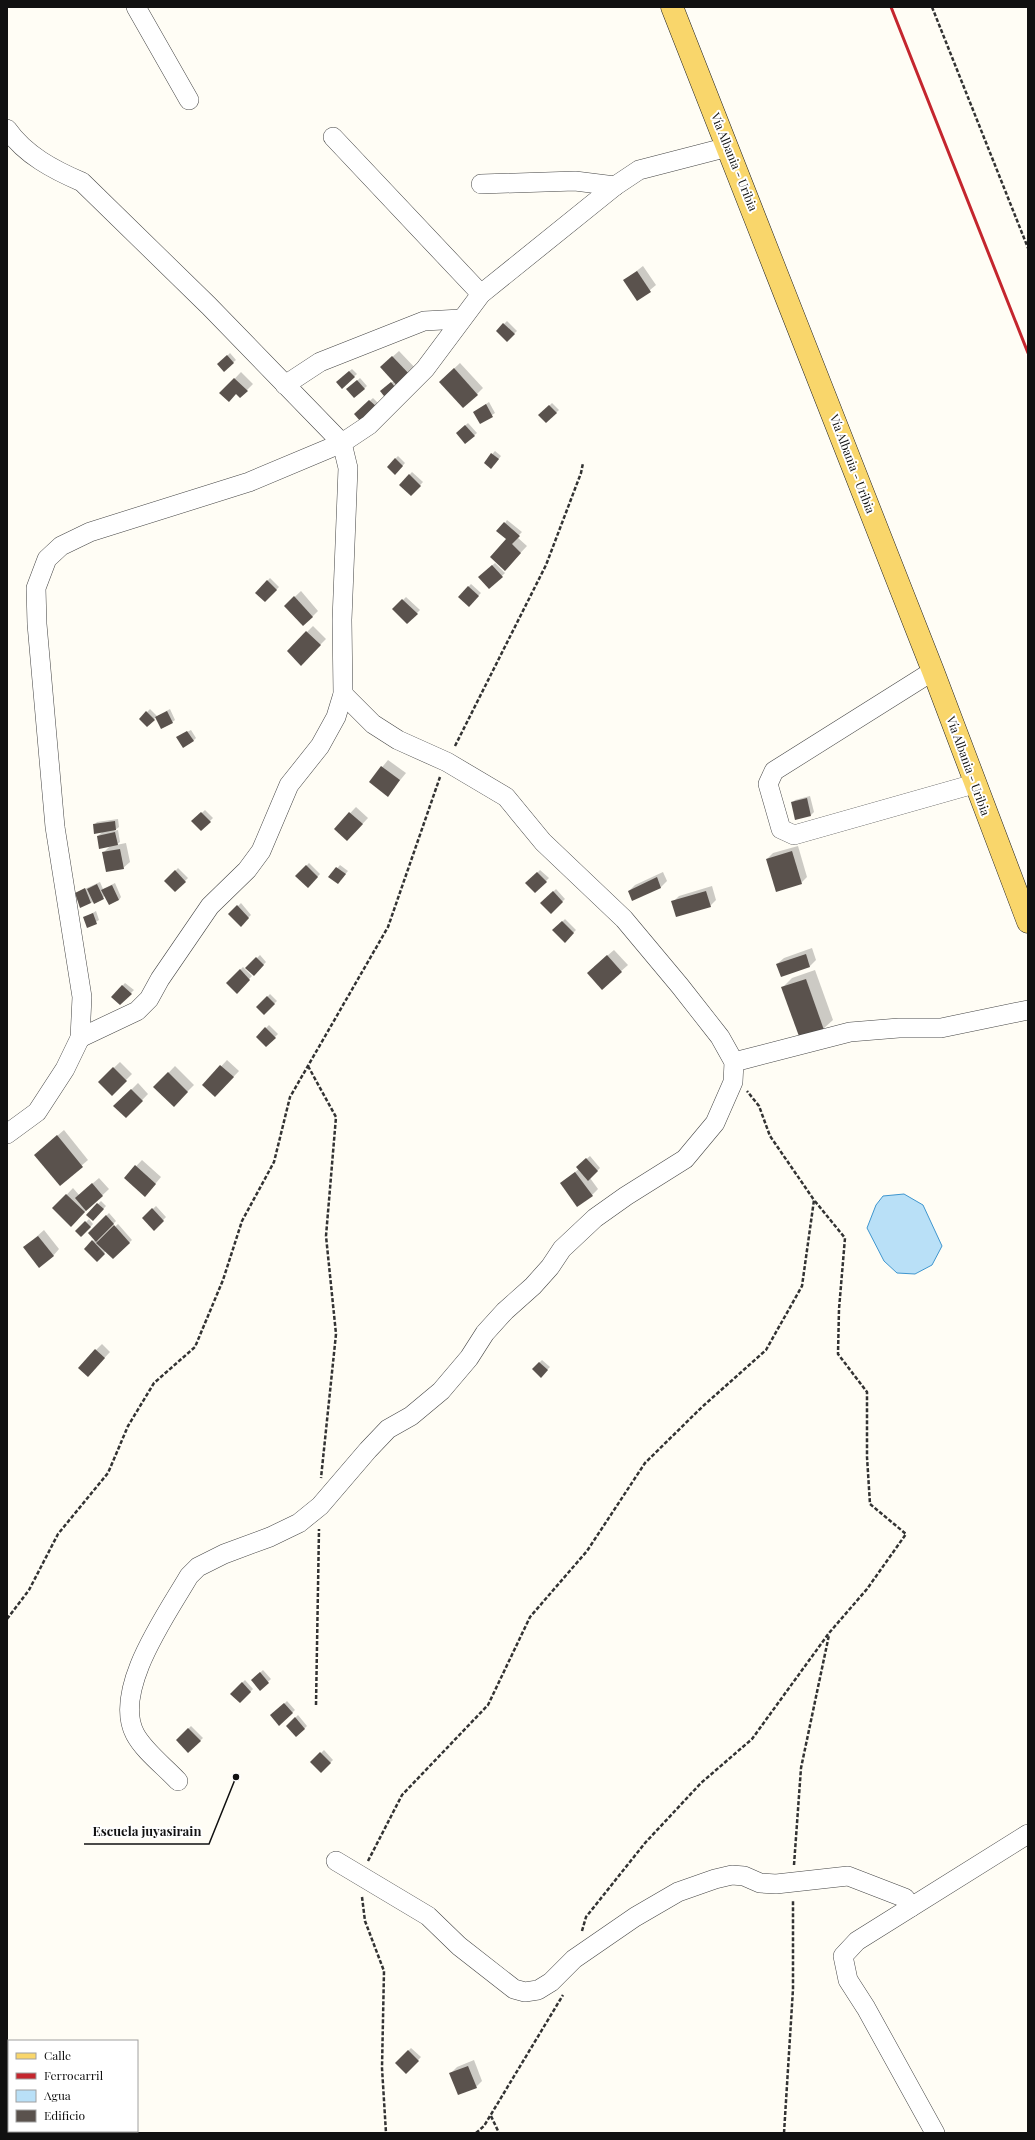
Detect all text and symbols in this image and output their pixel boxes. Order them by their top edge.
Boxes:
street label: Vía Albania - Uribia [708,109,762,213]
street label: Vía Albania - Uribia [826,411,879,515]
street label: Vía Albania - Uribia [943,713,994,818]
callout: Escuela juyasirain [84,1819,209,1844]
text: Escuela juyasirain [93,1822,201,1839]
legend [8,2040,138,2132]
text: Calle [44,2047,71,2063]
text: Ferrocarril [44,2067,104,2083]
text: Agua [43,2087,71,2103]
text: Edificio [44,2107,86,2123]

